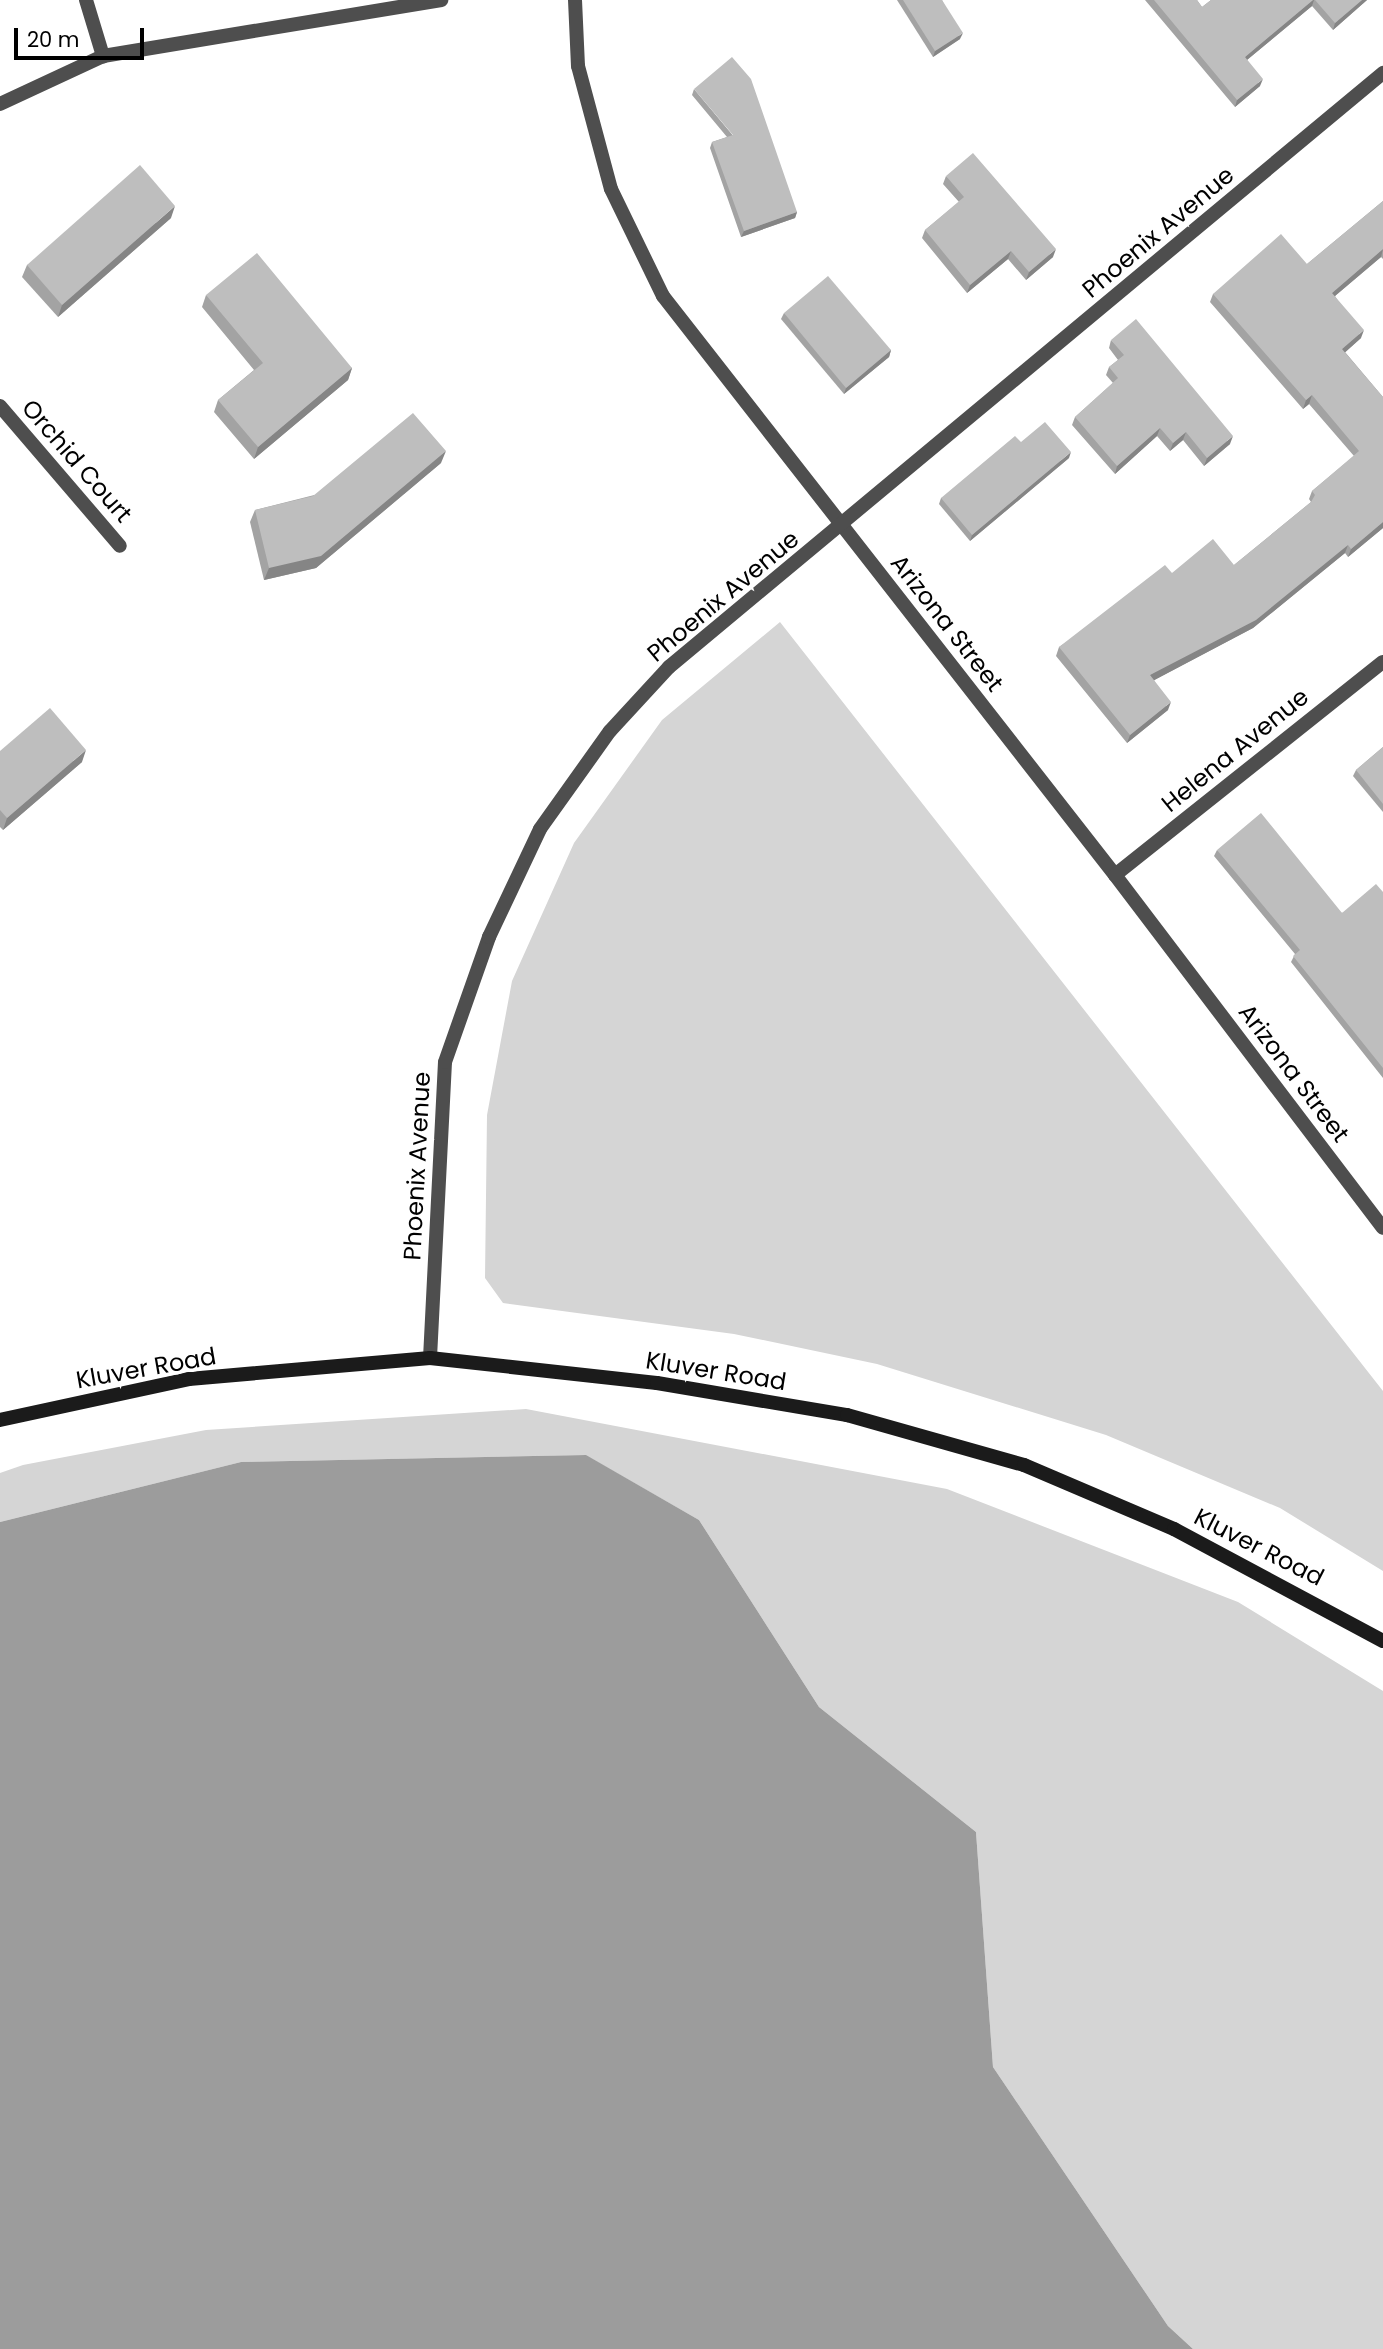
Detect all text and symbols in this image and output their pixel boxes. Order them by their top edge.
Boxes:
scale bar [18,14,147,58]
text: 20 m [27,25,80,54]
street label: Phoenix Avenue [1076,160,1240,304]
street label: Orchid Court [16,394,138,528]
street label: Phoenix Avenue [641,524,805,668]
street label: Arizona Street [885,549,1009,697]
street label: Helena Avenue [1156,682,1314,818]
street label: Arizona Street [1233,998,1355,1148]
street label: Phoenix Avenue [398,1071,436,1261]
street label: Kluver Road [74,1342,218,1394]
street label: Kluver Road [644,1346,788,1396]
street label: Kluver Road [1189,1502,1329,1592]

